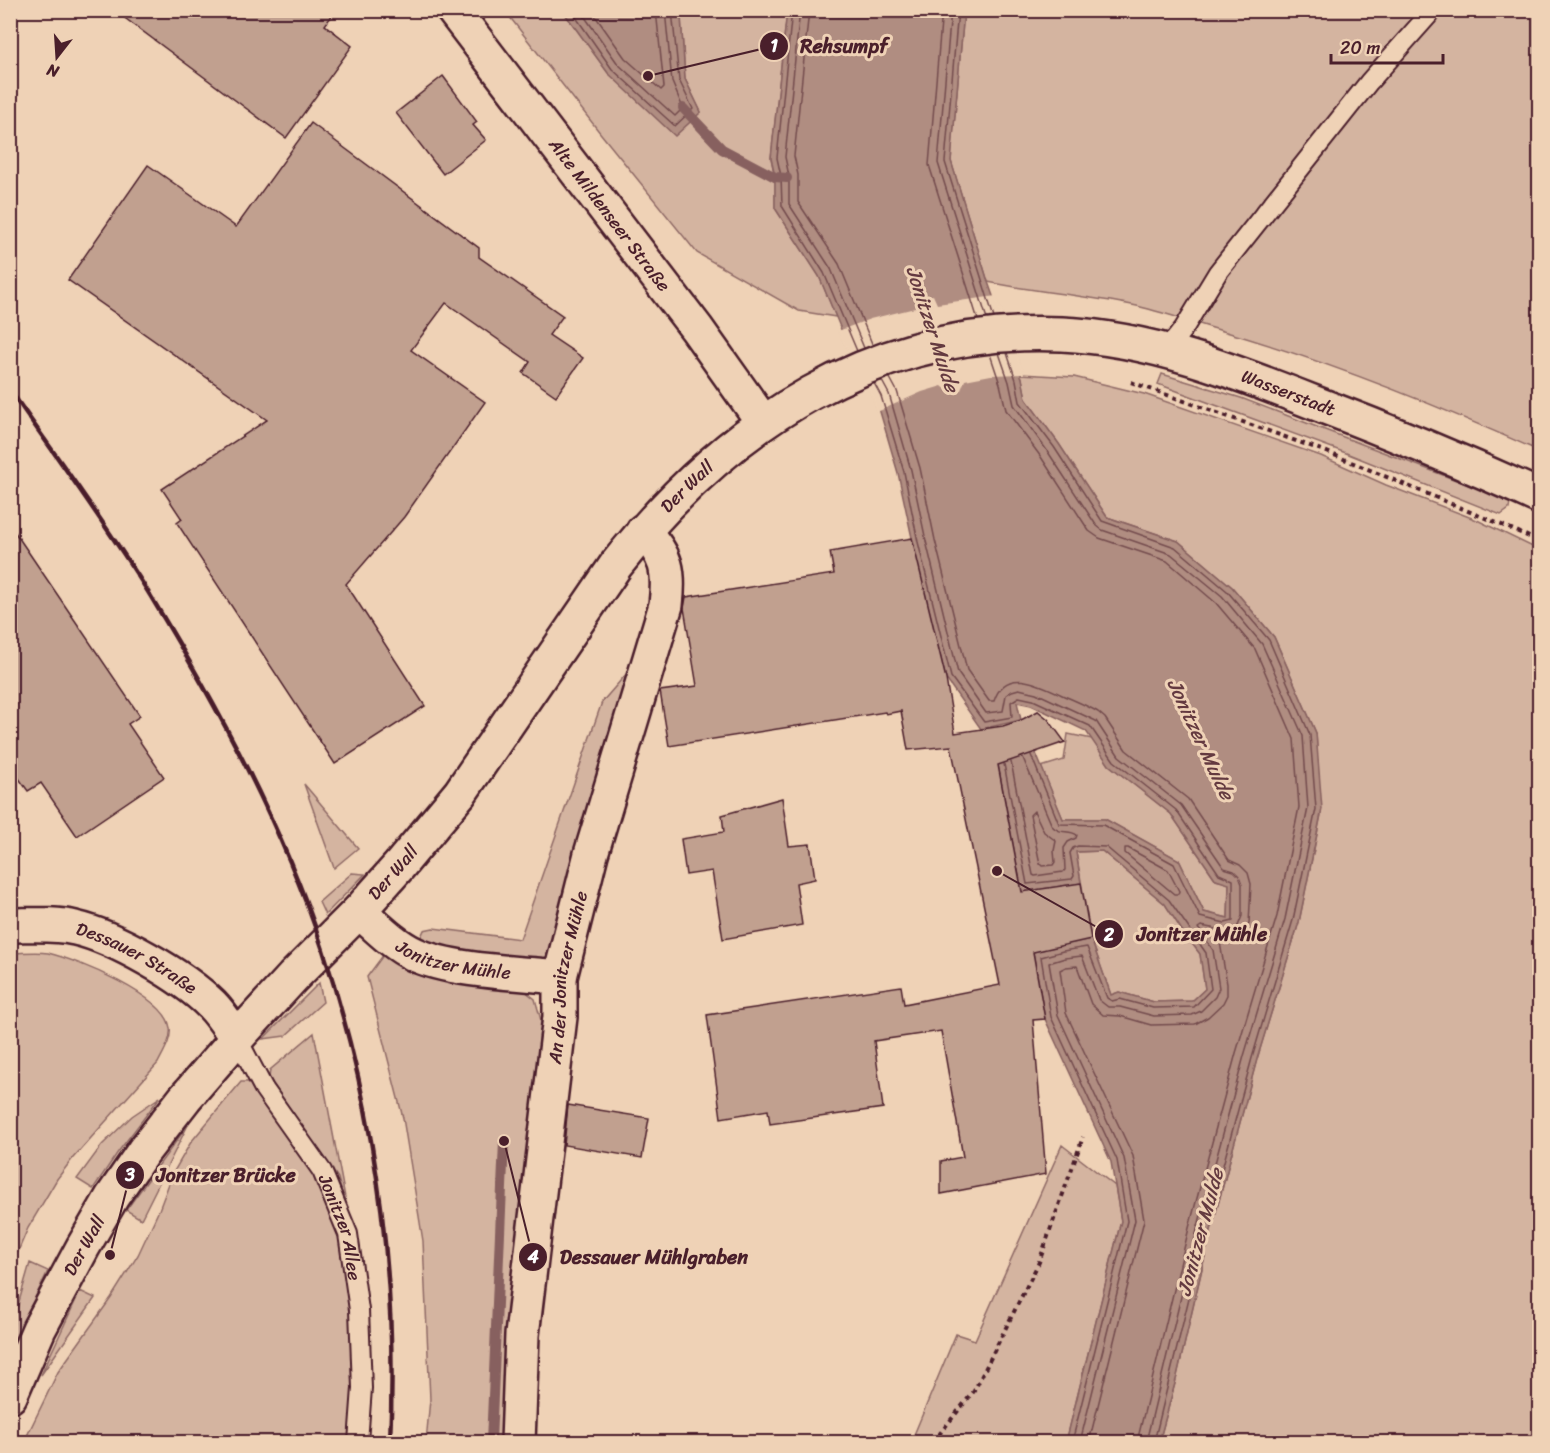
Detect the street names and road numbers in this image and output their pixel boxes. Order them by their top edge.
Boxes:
street label: Alte Mildenseer Straße [540,130,679,299]
street label: Wasserstadt [1237,360,1340,425]
street label: Der Wall [652,452,722,521]
street label: Der Wall [360,837,427,908]
street label: An der Jonitzer Mühle [538,887,597,1067]
street label: Dessauer Straße [72,913,205,1003]
street label: Jonitzer Mühle [388,931,512,989]
street label: Jonitzer Allee [309,1168,371,1283]
street label: Der Wall [54,1208,115,1282]

